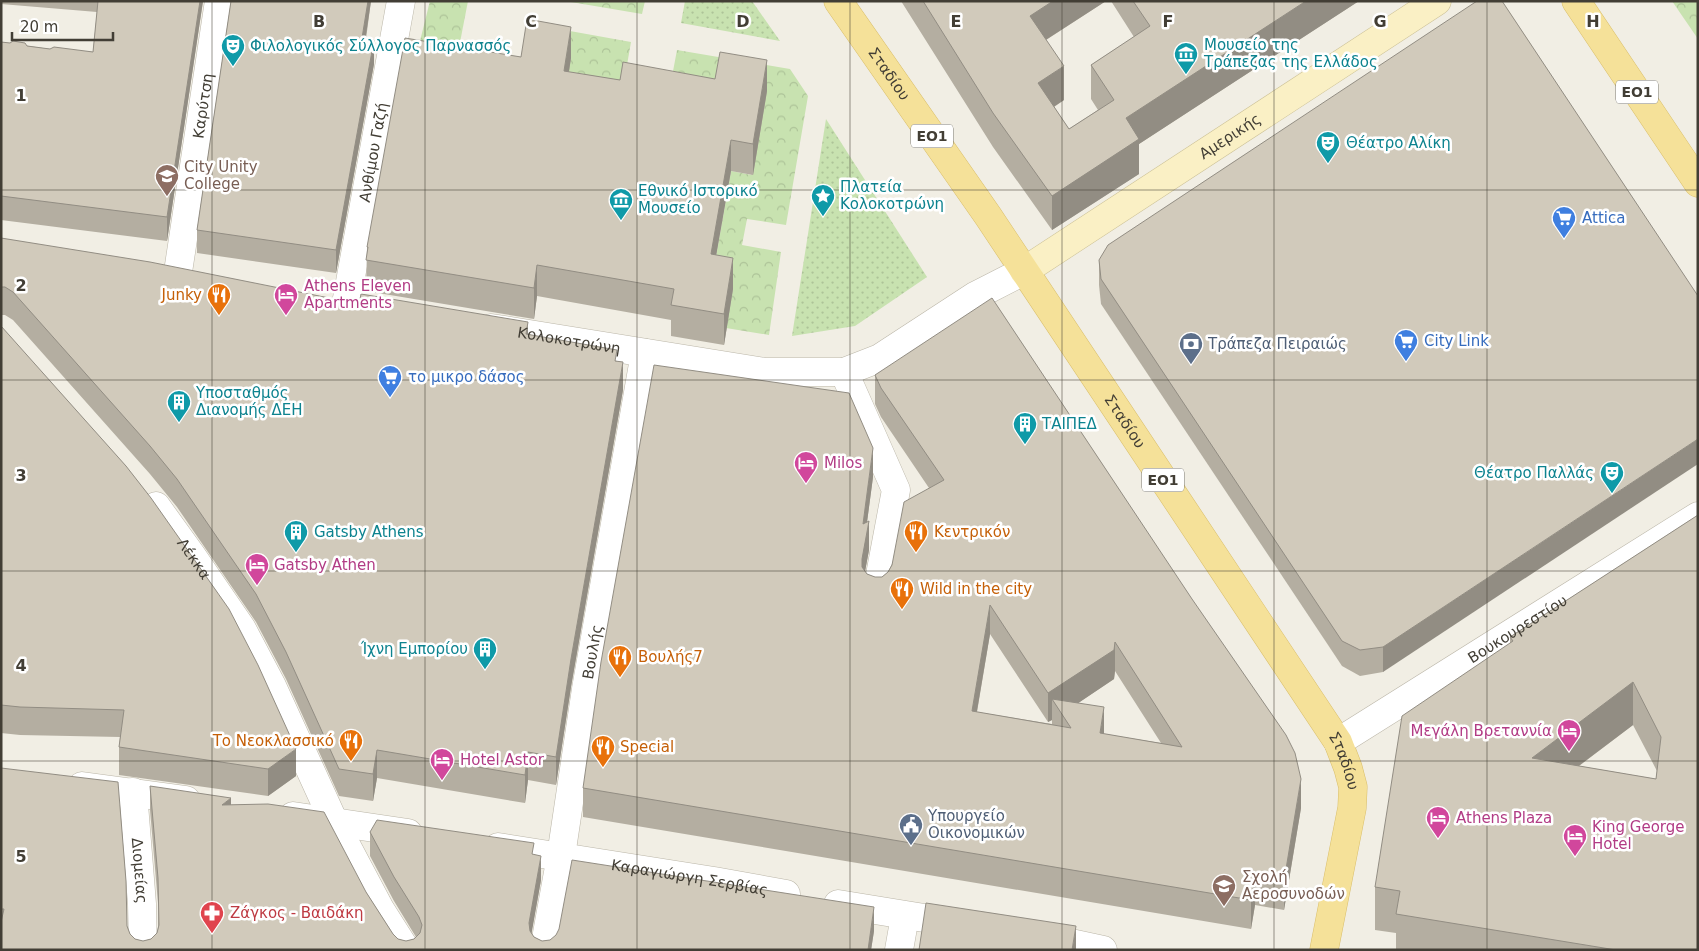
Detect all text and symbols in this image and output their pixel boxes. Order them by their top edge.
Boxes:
scale bar [12,10,114,42]
text: B [313,12,325,31]
text: C [525,12,537,31]
text: D [736,12,750,31]
text: E [951,12,961,31]
text: F [1163,12,1173,31]
text: G [1373,12,1387,31]
text: H [1586,12,1600,31]
text: 20 m [20,18,58,36]
theatre icon: Φιλολογικός Σύλλογος Παρνασσός [220,33,246,67]
place label: Μουσείο της Τράπεζας της Ελλάδος [1203,36,1378,71]
place label: Φιλολογικός Σύλλογος Παρνασσός [250,37,511,55]
museum icon: Μουσείο της Τράπεζας της Ελλάδος [1173,41,1199,75]
street label: Σταδίου [864,44,914,104]
street label: Καρύτση [189,72,217,140]
road number: ΕΟ1 [1616,80,1658,104]
text: 1 [15,86,27,105]
street label: Ανθίμου Γαζή [356,101,391,204]
street label: Αμερικής [1196,110,1264,163]
road number: ΕΟ1 [911,124,953,148]
theatre icon: Θέατρο Αλίκη [1315,130,1341,164]
place label: Θέατρο Αλίκη [1346,134,1451,152]
place label: City Unity College [184,158,258,193]
school or university icon: City Unity College [154,163,180,197]
place label: Πλατεία Κολοκοτρώνη [840,178,944,213]
place label: Εθνικό Ιστορικό Μουσείο [638,182,758,217]
place icon: Πλατεία Κολοκοτρώνη [810,183,836,217]
museum icon: Εθνικό Ιστορικό Μουσείο [608,187,634,221]
supermarket icon: Attica [1551,205,1577,239]
place label: Attica [1582,209,1625,227]
text: 2 [15,276,27,295]
place label: Athens Eleven Apartments [304,277,411,312]
restaurant icon: Junky [206,282,232,316]
hotel icon: Athens Eleven Apartments [273,282,299,316]
place label: Junky [161,286,202,304]
street label: Κολοκοτρώνη [516,323,622,358]
supermarket icon: City Link [1393,328,1419,362]
bank icon: Τράπεζα Πειραιώς [1178,331,1204,365]
place label: City Link [1424,332,1489,350]
place label: Τράπεζα Πειραιώς [1207,335,1347,353]
supermarket icon: το μικρο δάσος [377,364,403,398]
place label: το μικρο δάσος [408,368,524,386]
place label: Υποσταθμός Διανομής ΔΕΗ [195,384,302,419]
building icon: Υποσταθμός Διανομής ΔΕΗ [166,389,192,423]
street label: Σταδίου [1100,391,1149,452]
building icon: ΤΑΙΠΕΔ [1012,411,1038,445]
place label: ΤΑΙΠΕΔ [1041,415,1098,433]
hotel icon: Milos [793,450,819,484]
place label: Milos [824,454,862,472]
theatre icon: Θέατρο Παλλάς [1599,460,1625,494]
place label: Θέατρο Παλλάς [1474,464,1594,482]
text: 3 [15,466,27,485]
road number: ΕΟ1 [1142,468,1184,492]
building icon: Gatsby Athens [283,519,309,553]
restaurant icon: Κεντρικόν [903,519,929,553]
place label: Gatsby Athens [314,523,424,541]
place label: Κεντρικόν [934,523,1010,541]
street label: Λέκκα [173,535,214,583]
hotel icon: Gatsby Athen [244,552,270,586]
place label: Gatsby Athen [274,556,376,574]
restaurant icon: Wild in the city [889,576,915,610]
place label: Wild in the city [920,580,1032,598]
street label: Βουκουρεστίου [1464,591,1571,667]
street label: Βουλής [579,623,606,681]
building icon: Ίχνη Εμπορίου [472,636,498,670]
place label: Ίχνη Εμπορίου [360,640,468,658]
restaurant icon: Βουλής7 [607,644,633,678]
place label: Βουλής7 [638,648,703,666]
text: 4 [15,656,27,675]
hotel icon: Μεγάλη Βρεταννία [1556,718,1582,752]
place label: Μεγάλη Βρεταννία [1410,722,1552,740]
restaurant icon: Το Νεοκλασσικό [338,728,364,762]
street label: Σταδίου [1325,728,1362,792]
place label: Το Νεοκλασσικό [212,732,334,750]
restaurant icon: Special [590,734,616,768]
place label: Special [620,738,674,756]
hotel icon: Hotel Astor [429,747,455,781]
place label: Hotel Astor [460,751,545,769]
hotel icon: Athens Plaza [1425,805,1451,839]
place label: Υπουργείο Οικονομικών [927,807,1025,842]
place label: Athens Plaza [1456,809,1552,827]
public building icon: Υπουργείο Οικονομικών [898,812,924,846]
place label: King George Hotel [1592,818,1684,853]
hotel icon: King George Hotel [1562,823,1588,857]
street label: Διομείας [128,837,151,904]
text: 5 [15,847,27,866]
street label: Καραγιώργη Σερβίας [610,856,770,900]
place label: Σχολή Αεροσυνοδών [1242,868,1345,903]
school or university icon: Σχολή Αεροσυνοδών [1211,873,1237,907]
pharmacy icon: Ζάγκος - Βαιδάκη [199,900,225,934]
place label: Ζάγκος - Βαιδάκη [230,904,363,922]

